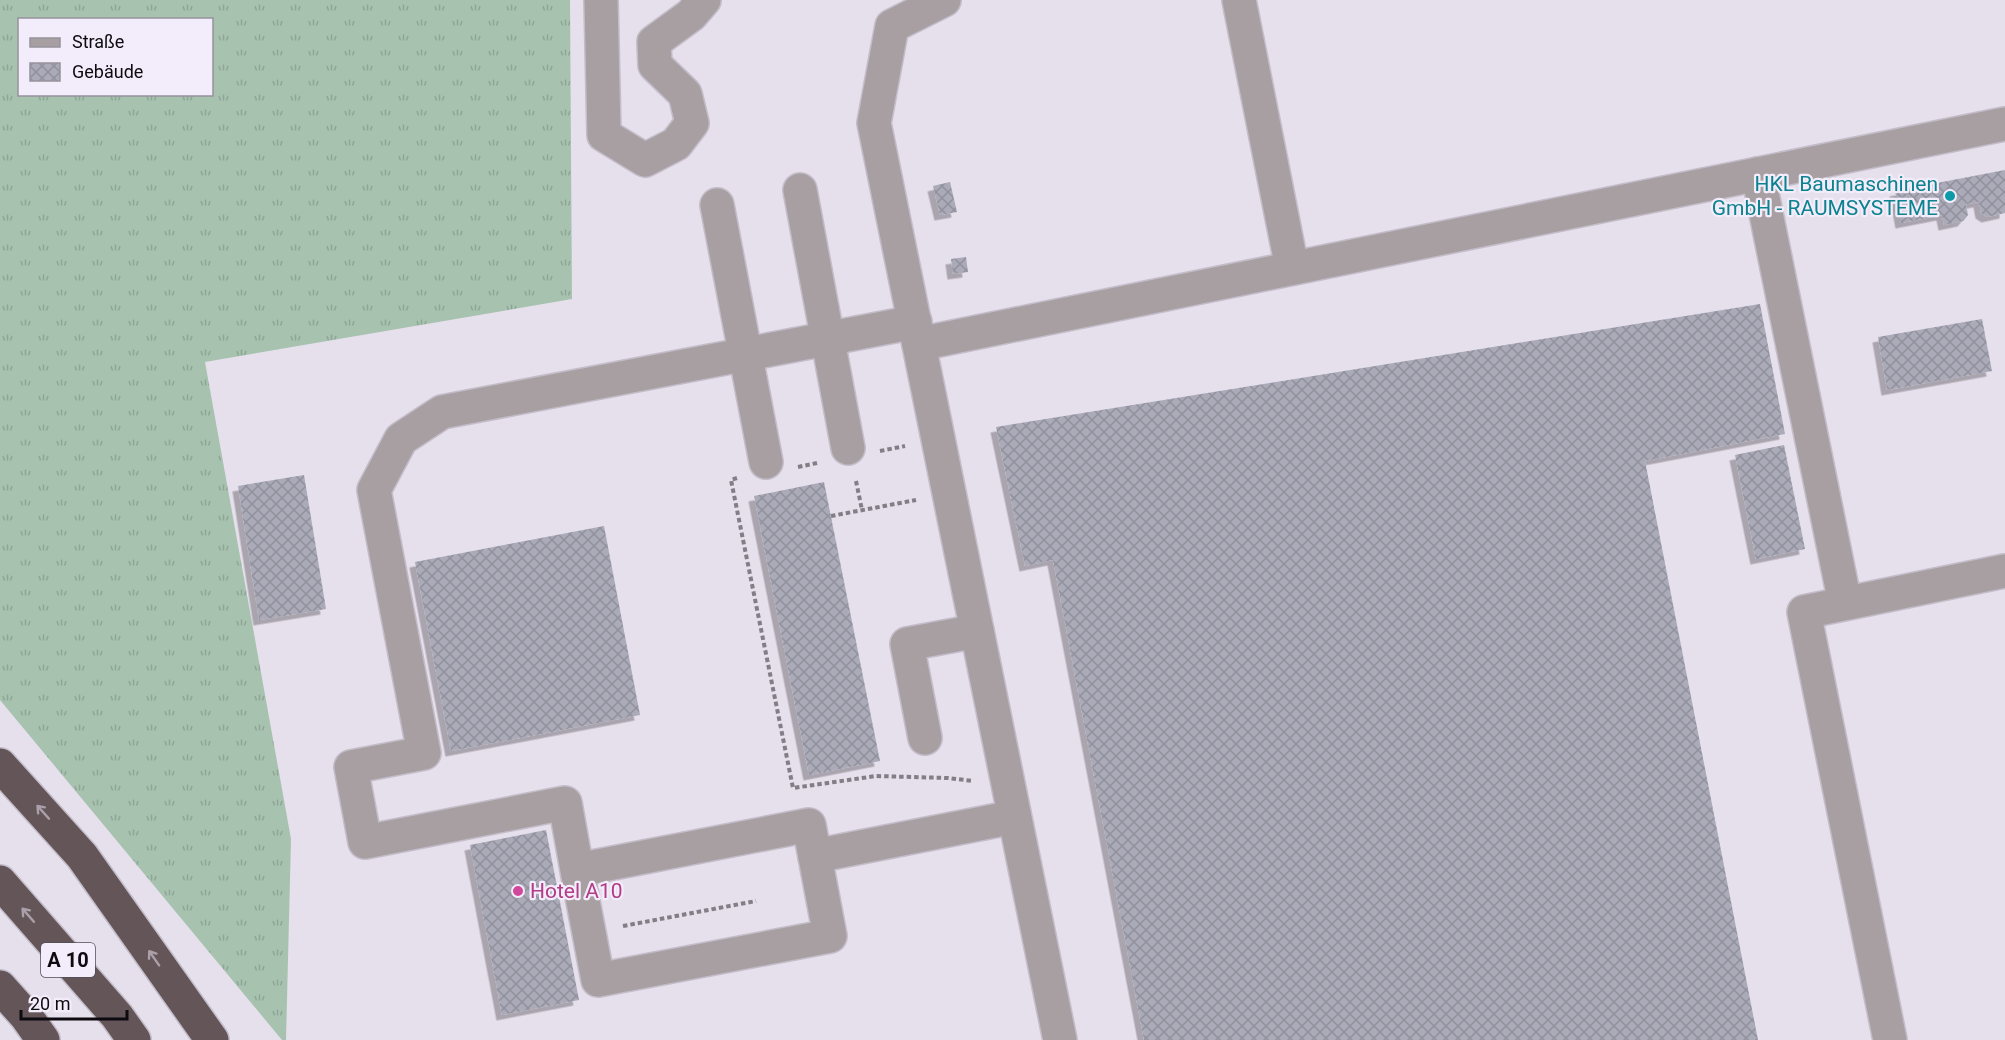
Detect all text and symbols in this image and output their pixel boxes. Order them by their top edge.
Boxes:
legend [18,18,213,96]
text: Straße [72,31,124,52]
text: Gebäude [72,61,143,82]
place label: HKL Baumaschinen GmbH - RAUMSYSTEME [1712,172,1938,220]
marker: HKL Baumaschinen GmbH - RAUMSYSTEME [1943,189,1957,203]
one-way arrow [36,805,50,820]
place label: Hotel A10 [530,879,623,903]
marker: Hotel A10 [511,884,525,898]
one-way arrow [22,907,35,923]
road number: A 10 [41,943,95,977]
one-way arrow [148,950,160,966]
scale bar [21,983,128,1021]
text: 20 m [30,993,70,1014]

